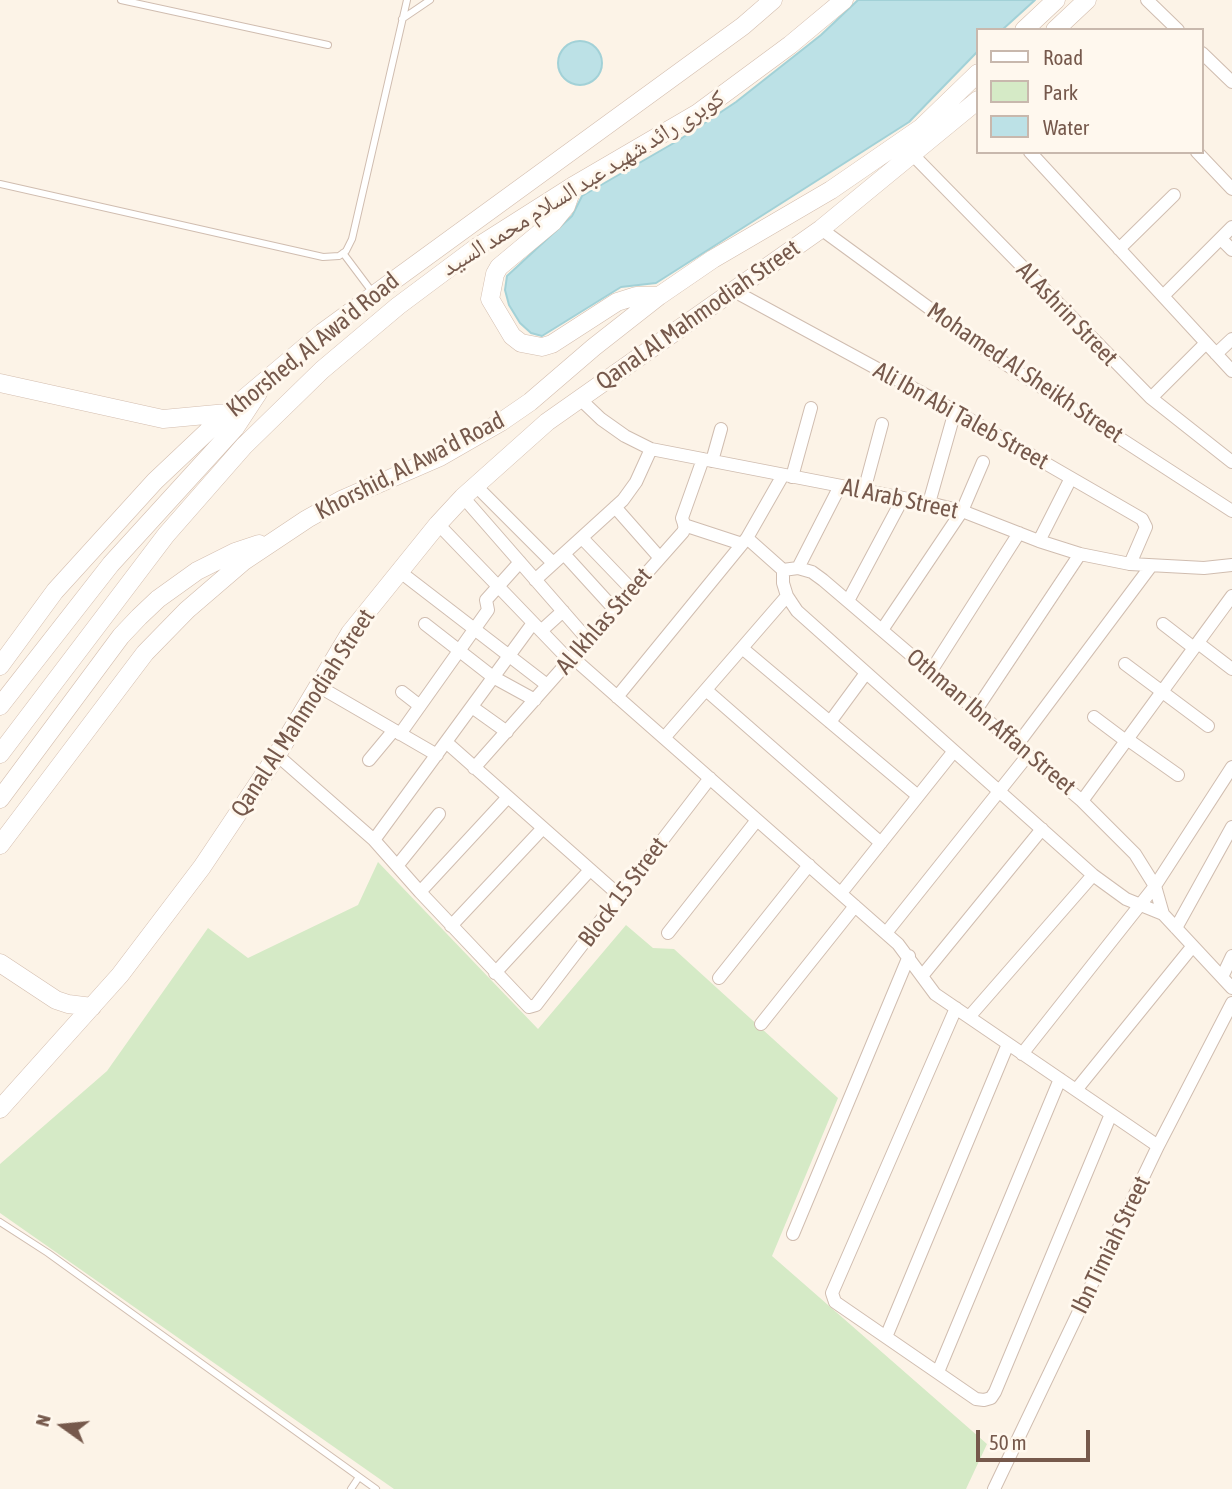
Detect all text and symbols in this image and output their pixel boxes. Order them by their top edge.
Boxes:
legend [976,28,1204,154]
text: Road [1043,45,1083,69]
text: Park [1043,80,1078,104]
street label: كوبرى رائد شهيد عبد السلام محمد السيد [436,84,730,282]
text: Water [1043,115,1089,139]
street label: Qanal Al Mahmodiah Street [591,234,805,396]
street label: Al Ashrin Street [1010,256,1124,372]
street label: Khorshed, Al Awa'd Road [221,267,405,423]
street label: Mohamed Al Sheikh Street [921,297,1129,449]
street label: Ali Ibn Abi Taleb Street [868,356,1054,476]
street label: Khorshid, Al Awa'd Road [311,406,509,526]
street label: Al Arab Street [839,473,961,525]
street label: Al Ikhlas Street [550,562,658,680]
street label: Qanal Al Mahmodiah Street [225,604,381,822]
street label: Othman Ibn Affan Street [901,643,1081,801]
street label: Block 15 Street [572,831,674,953]
street label: Ibn Timiah Street [1065,1171,1157,1319]
north arrow [28,1391,98,1461]
text: N [31,1412,55,1429]
scale bar [980,1416,1094,1460]
text: 50 m [989,1430,1027,1454]

